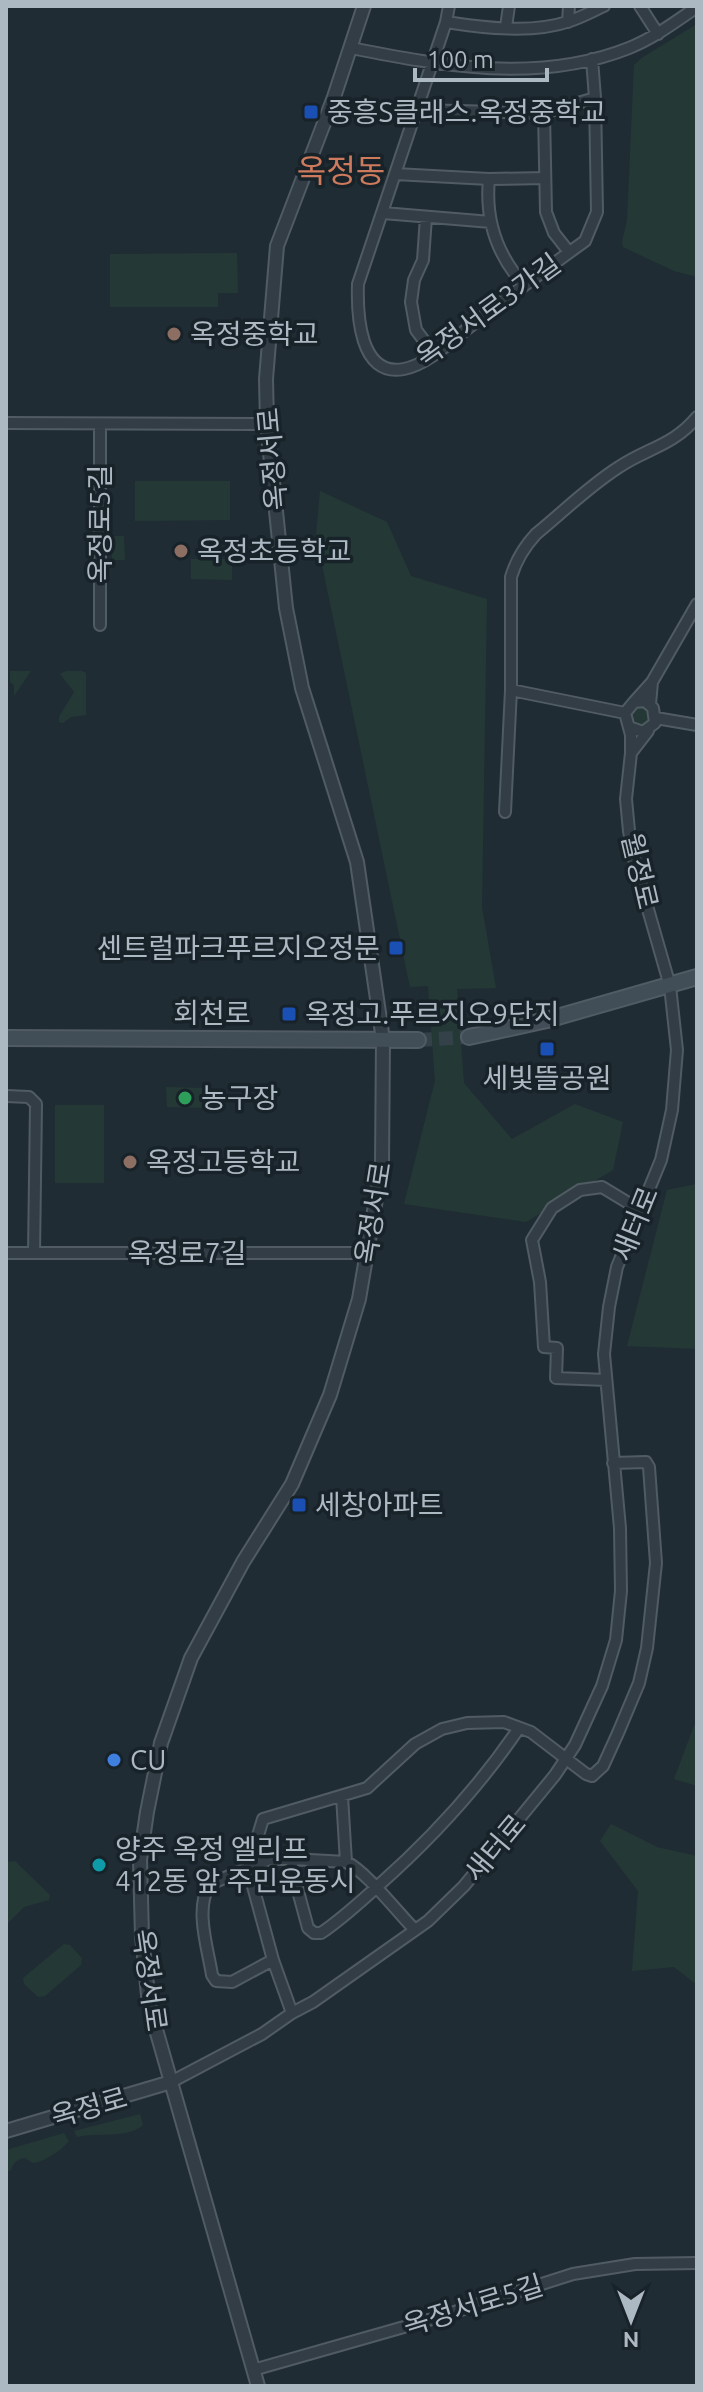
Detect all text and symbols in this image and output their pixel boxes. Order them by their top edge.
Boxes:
scale bar [415,32,547,82]
text: 100 m [427,46,494,73]
place label: 중흥S클래스.옥정중학교 [327,96,606,127]
marker: 중흥S클래스.옥정중학교 [302,103,320,121]
district label: 옥정동 [297,152,385,188]
street label: 옥정서로3가길 [410,247,566,372]
place label: 옥정중학교 [190,318,319,349]
marker: 옥정중학교 [165,325,183,343]
street label: 옥정서로 [252,406,291,512]
street label: 옥정로5길 [84,465,115,583]
place label: 옥정초등학교 [197,535,352,566]
marker: 옥정초등학교 [172,542,190,560]
street label: 월정로 [617,830,664,912]
place label: 센트럴파크푸르지오정문 [97,932,380,963]
marker: 센트럴파크푸르지오정문 [387,939,405,957]
street label: 회천로 [173,997,251,1028]
place label: 옥정고.푸르지오9단지 [305,998,560,1029]
marker: 옥정고.푸르지오9단지 [280,1005,298,1023]
marker: 세빛뜰공원 [538,1040,556,1058]
place label: 세빛뜰공원 [483,1062,611,1093]
place label: 농구장 [201,1082,278,1113]
marker: 농구장 [176,1089,194,1107]
place label: 옥정고등학교 [146,1146,301,1177]
marker: 옥정고등학교 [121,1153,139,1171]
street label: 옥정서로 [349,1160,396,1266]
street label: 새터로 [606,1182,663,1265]
street label: 옥정로7길 [128,1237,246,1268]
place label: 세창아파트 [315,1489,444,1520]
marker: 세창아파트 [290,1496,308,1514]
place label: CU [130,1744,166,1775]
marker: CU [105,1751,123,1769]
street label: 새터로 [458,1808,531,1887]
place label: 양주 옥정 엘리프 412동 앞 주민운동시 [115,1833,356,1896]
marker: 양주 옥정 엘리프 412동 앞 주민운동시 [90,1856,108,1874]
street label: 옥정서로 [128,1927,173,2033]
street label: 옥정로 [47,2081,130,2132]
street label: 옥정서로5길 [399,2269,547,2340]
north arrow [591,2280,671,2360]
text: N [623,2328,639,2353]

